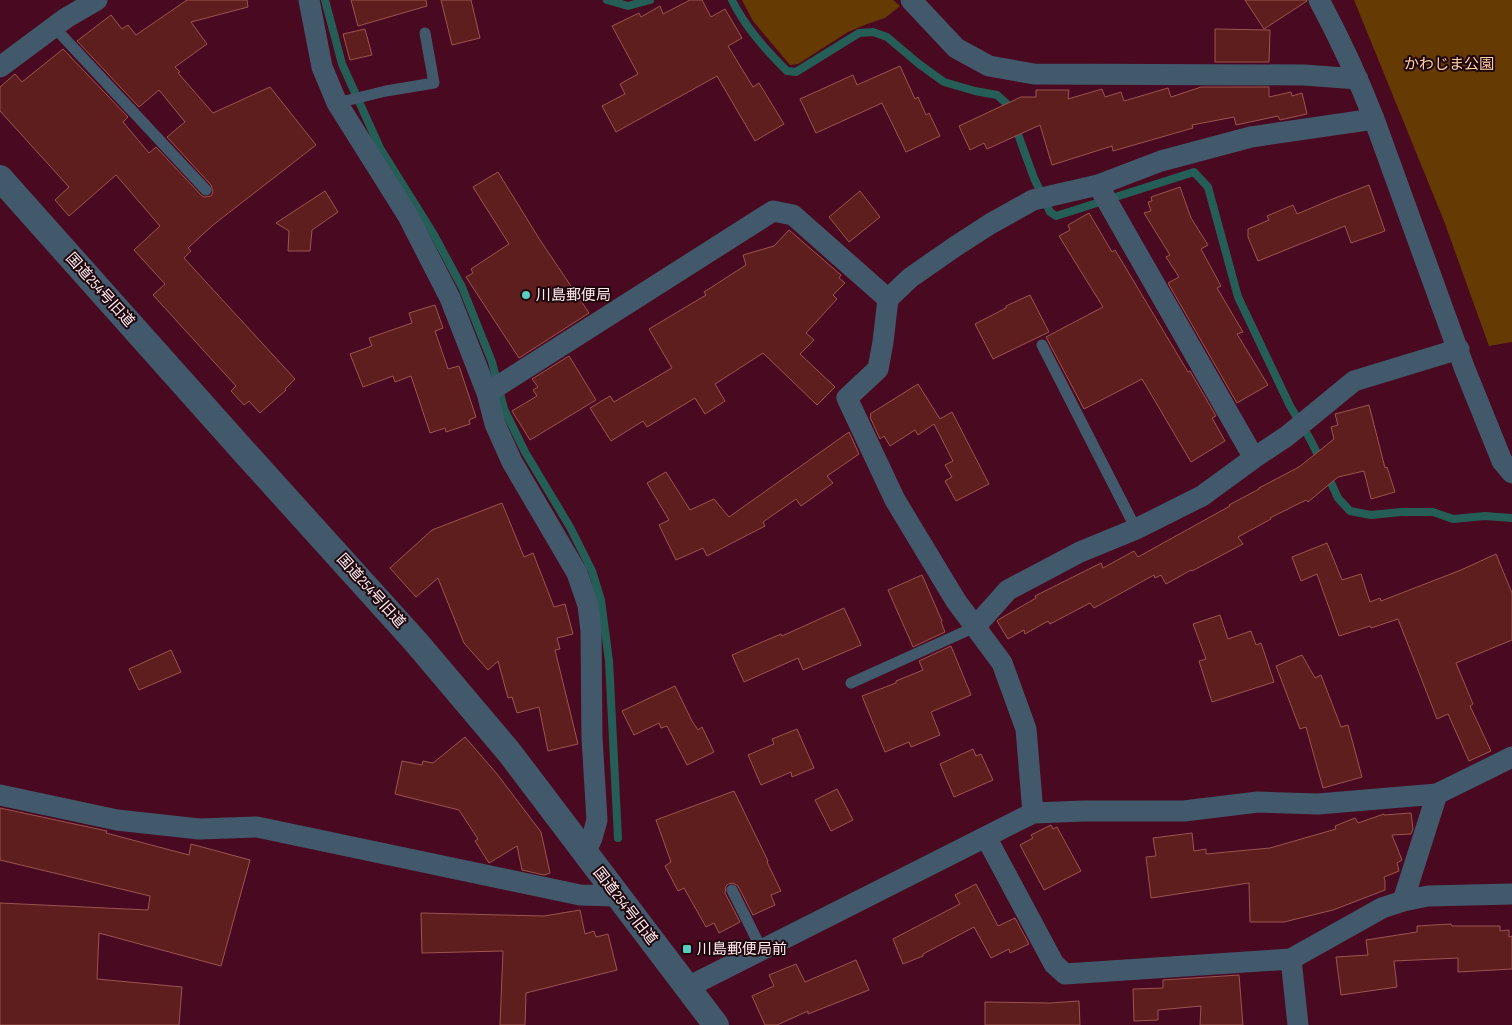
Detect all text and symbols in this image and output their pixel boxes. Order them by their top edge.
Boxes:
park label: かわじま公園 [1404,55,1494,74]
street label: 国道254号旧道 [62,249,138,331]
place label: 川島郵便局 [536,286,611,305]
marker: 川島郵便局 [520,289,532,301]
street label: 国道254号旧道 [333,550,409,632]
street label: 国道254号旧道 [589,863,661,949]
place label: 川島郵便局前 [697,940,787,959]
marker: 川島郵便局前 [681,943,693,955]

